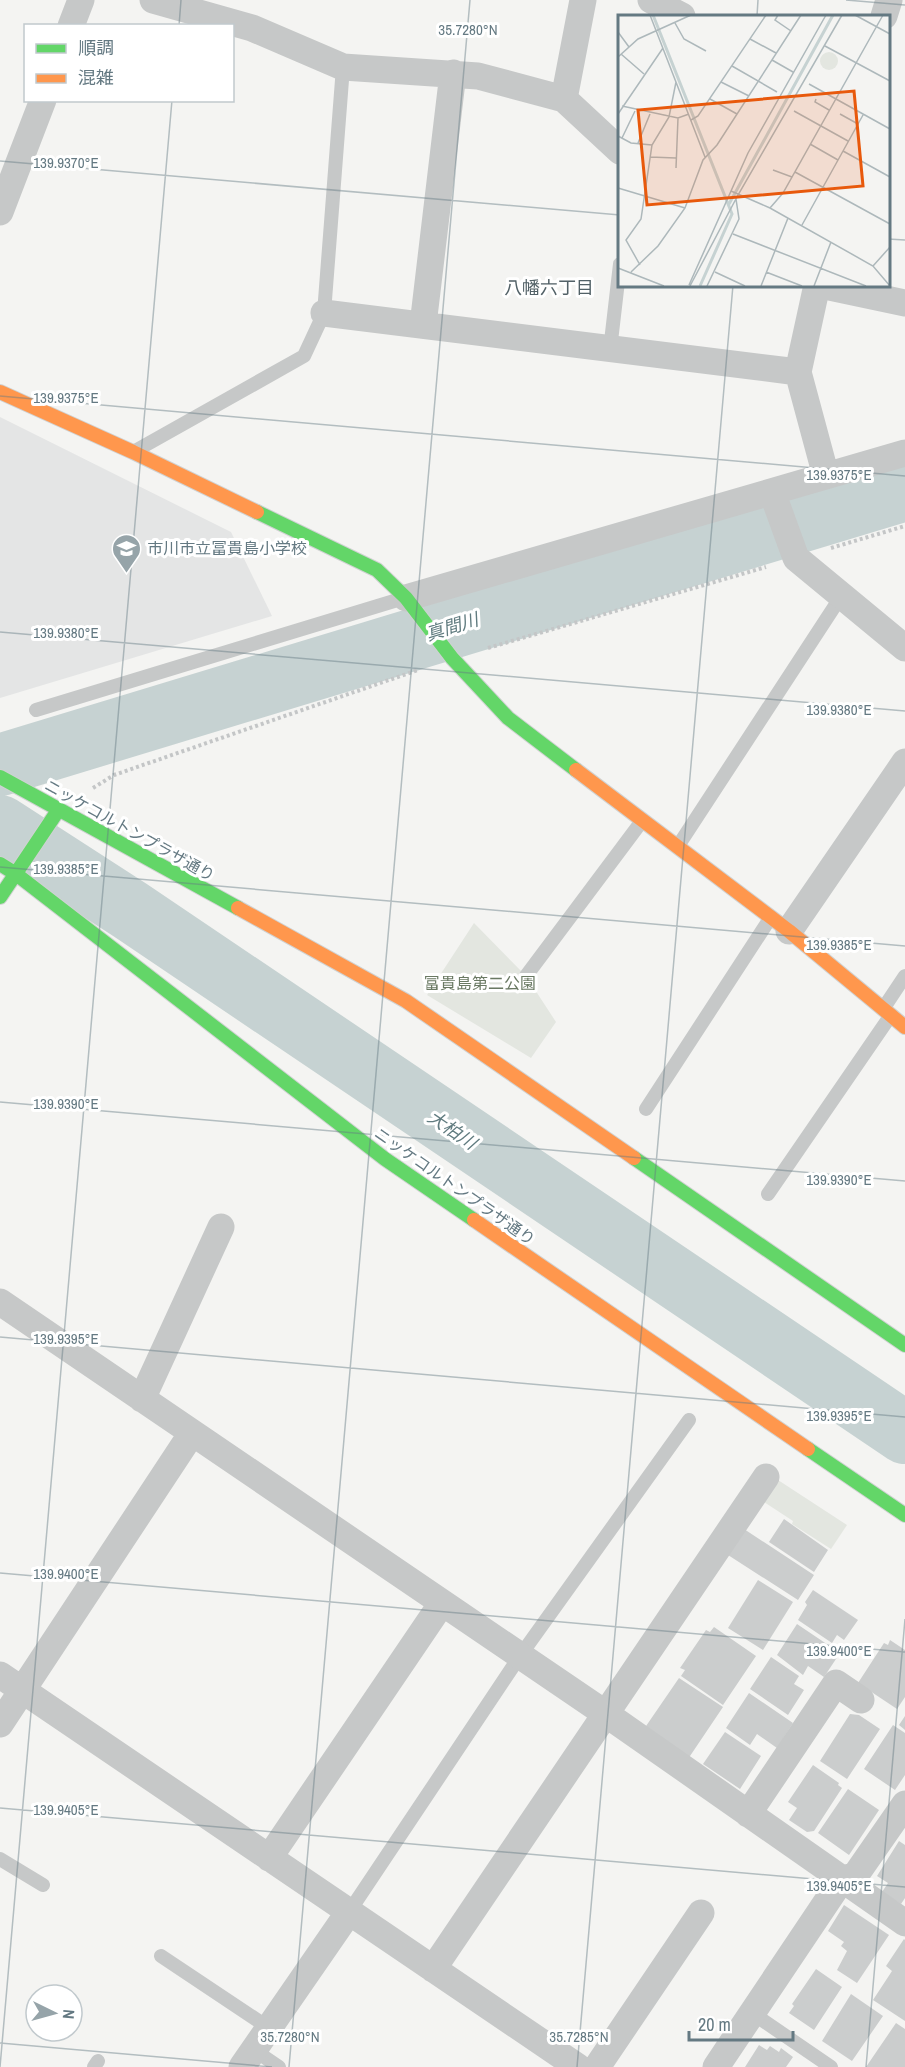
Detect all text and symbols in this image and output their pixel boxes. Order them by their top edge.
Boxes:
inset map [618,15,890,286]
text: 35.7280°N [438,19,498,40]
legend [24,24,234,102]
text: 順調 [78,35,114,60]
text: 混雑 [78,65,114,90]
text: 139.9370°E [33,152,99,173]
district label: 八幡六丁目 [504,275,594,300]
text: 139.9375°E [33,387,99,408]
text: 139.9375°E [806,464,872,485]
school or university icon: 市川市立冨貴島小学校 [110,532,142,574]
place label: 市川市立冨貴島小学校 [147,537,307,559]
water label: 真間川 [422,606,483,646]
text: 139.9380°E [33,622,99,643]
text: 139.9380°E [806,699,872,720]
street label: ニッケコルトンプラザ通り [41,774,219,886]
text: 139.9385°E [33,858,99,879]
text: 139.9385°E [806,934,872,955]
park label: 富貴島第二公園 [424,972,536,994]
text: 139.9390°E [33,1093,99,1114]
water label: 大柏川 [423,1104,483,1156]
street label: ニッケコルトンプラザ通り [370,1122,540,1250]
text: 139.9390°E [806,1169,872,1190]
text: 139.9395°E [33,1328,99,1349]
text: 139.9395°E [806,1405,872,1426]
text: 139.9400°E [33,1563,99,1584]
text: 139.9400°E [806,1640,872,1661]
text: 139.9405°E [33,1799,99,1820]
text: 139.9405°E [806,1875,872,1896]
north arrow [24,1983,84,2043]
scale bar [689,2004,792,2042]
text: N [58,2009,80,2020]
text: 20 m [698,2012,731,2037]
text: 35.7280°N [260,2026,320,2047]
text: 35.7285°N [549,2026,609,2047]

